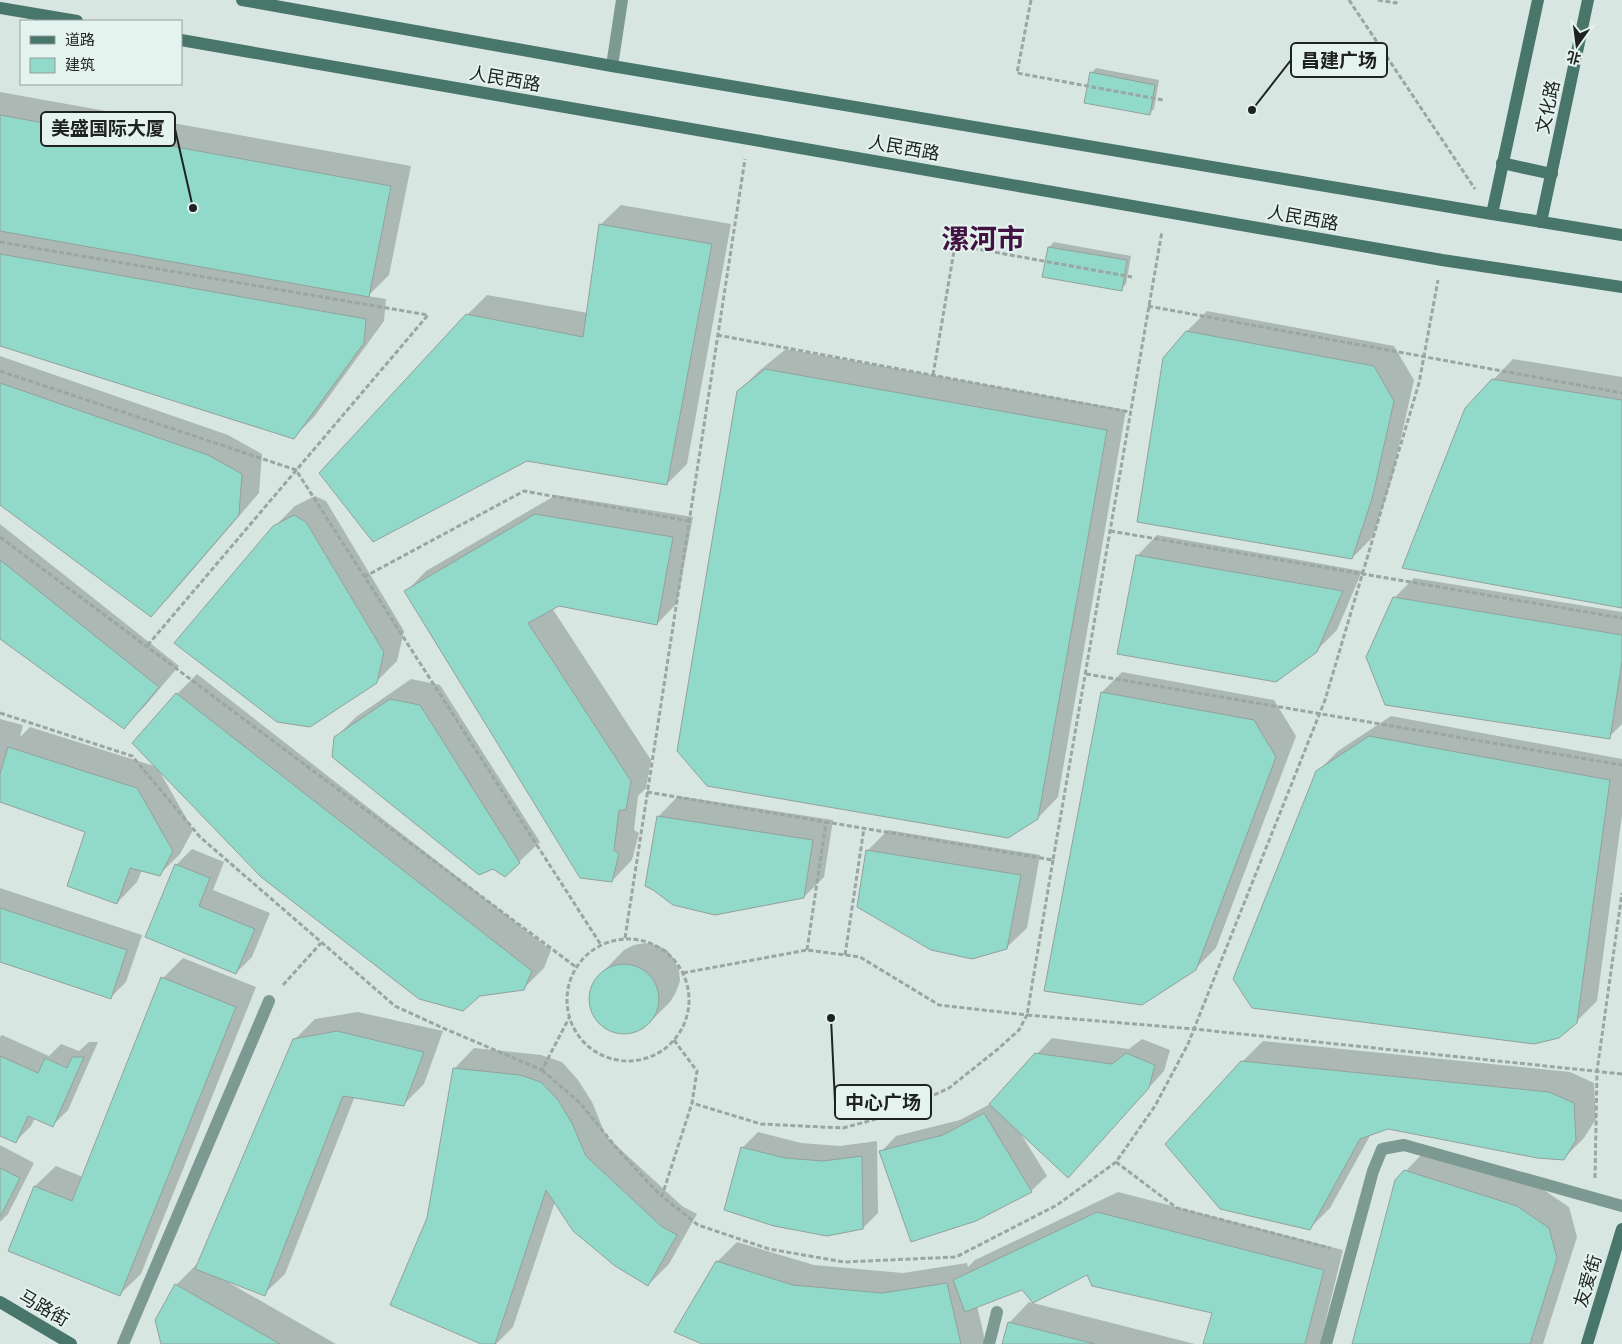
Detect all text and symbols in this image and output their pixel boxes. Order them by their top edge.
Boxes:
legend [20,20,182,85]
north arrow [1552,20,1602,70]
text: 道路 [65,28,95,51]
callout: 昌建广场 [1291,43,1387,77]
text: 昌建广场 [1301,45,1377,74]
text: 北 [1564,46,1583,70]
text: 建筑 [65,53,95,76]
street label: 人民西路 [467,59,543,98]
street label: 文化路 [1529,78,1566,136]
callout: 美盛国际大厦 [41,112,175,146]
text: 美盛国际大厦 [51,113,165,142]
street label: 人民西路 [866,128,942,167]
street label: 人民西路 [1265,198,1341,237]
district label: 漯河市 [941,217,1025,260]
callout: 中心广场 [835,1085,931,1119]
text: 中心广场 [845,1087,921,1116]
street label: 友爱街 [1567,1251,1608,1311]
street label: 马路街 [14,1282,74,1333]

